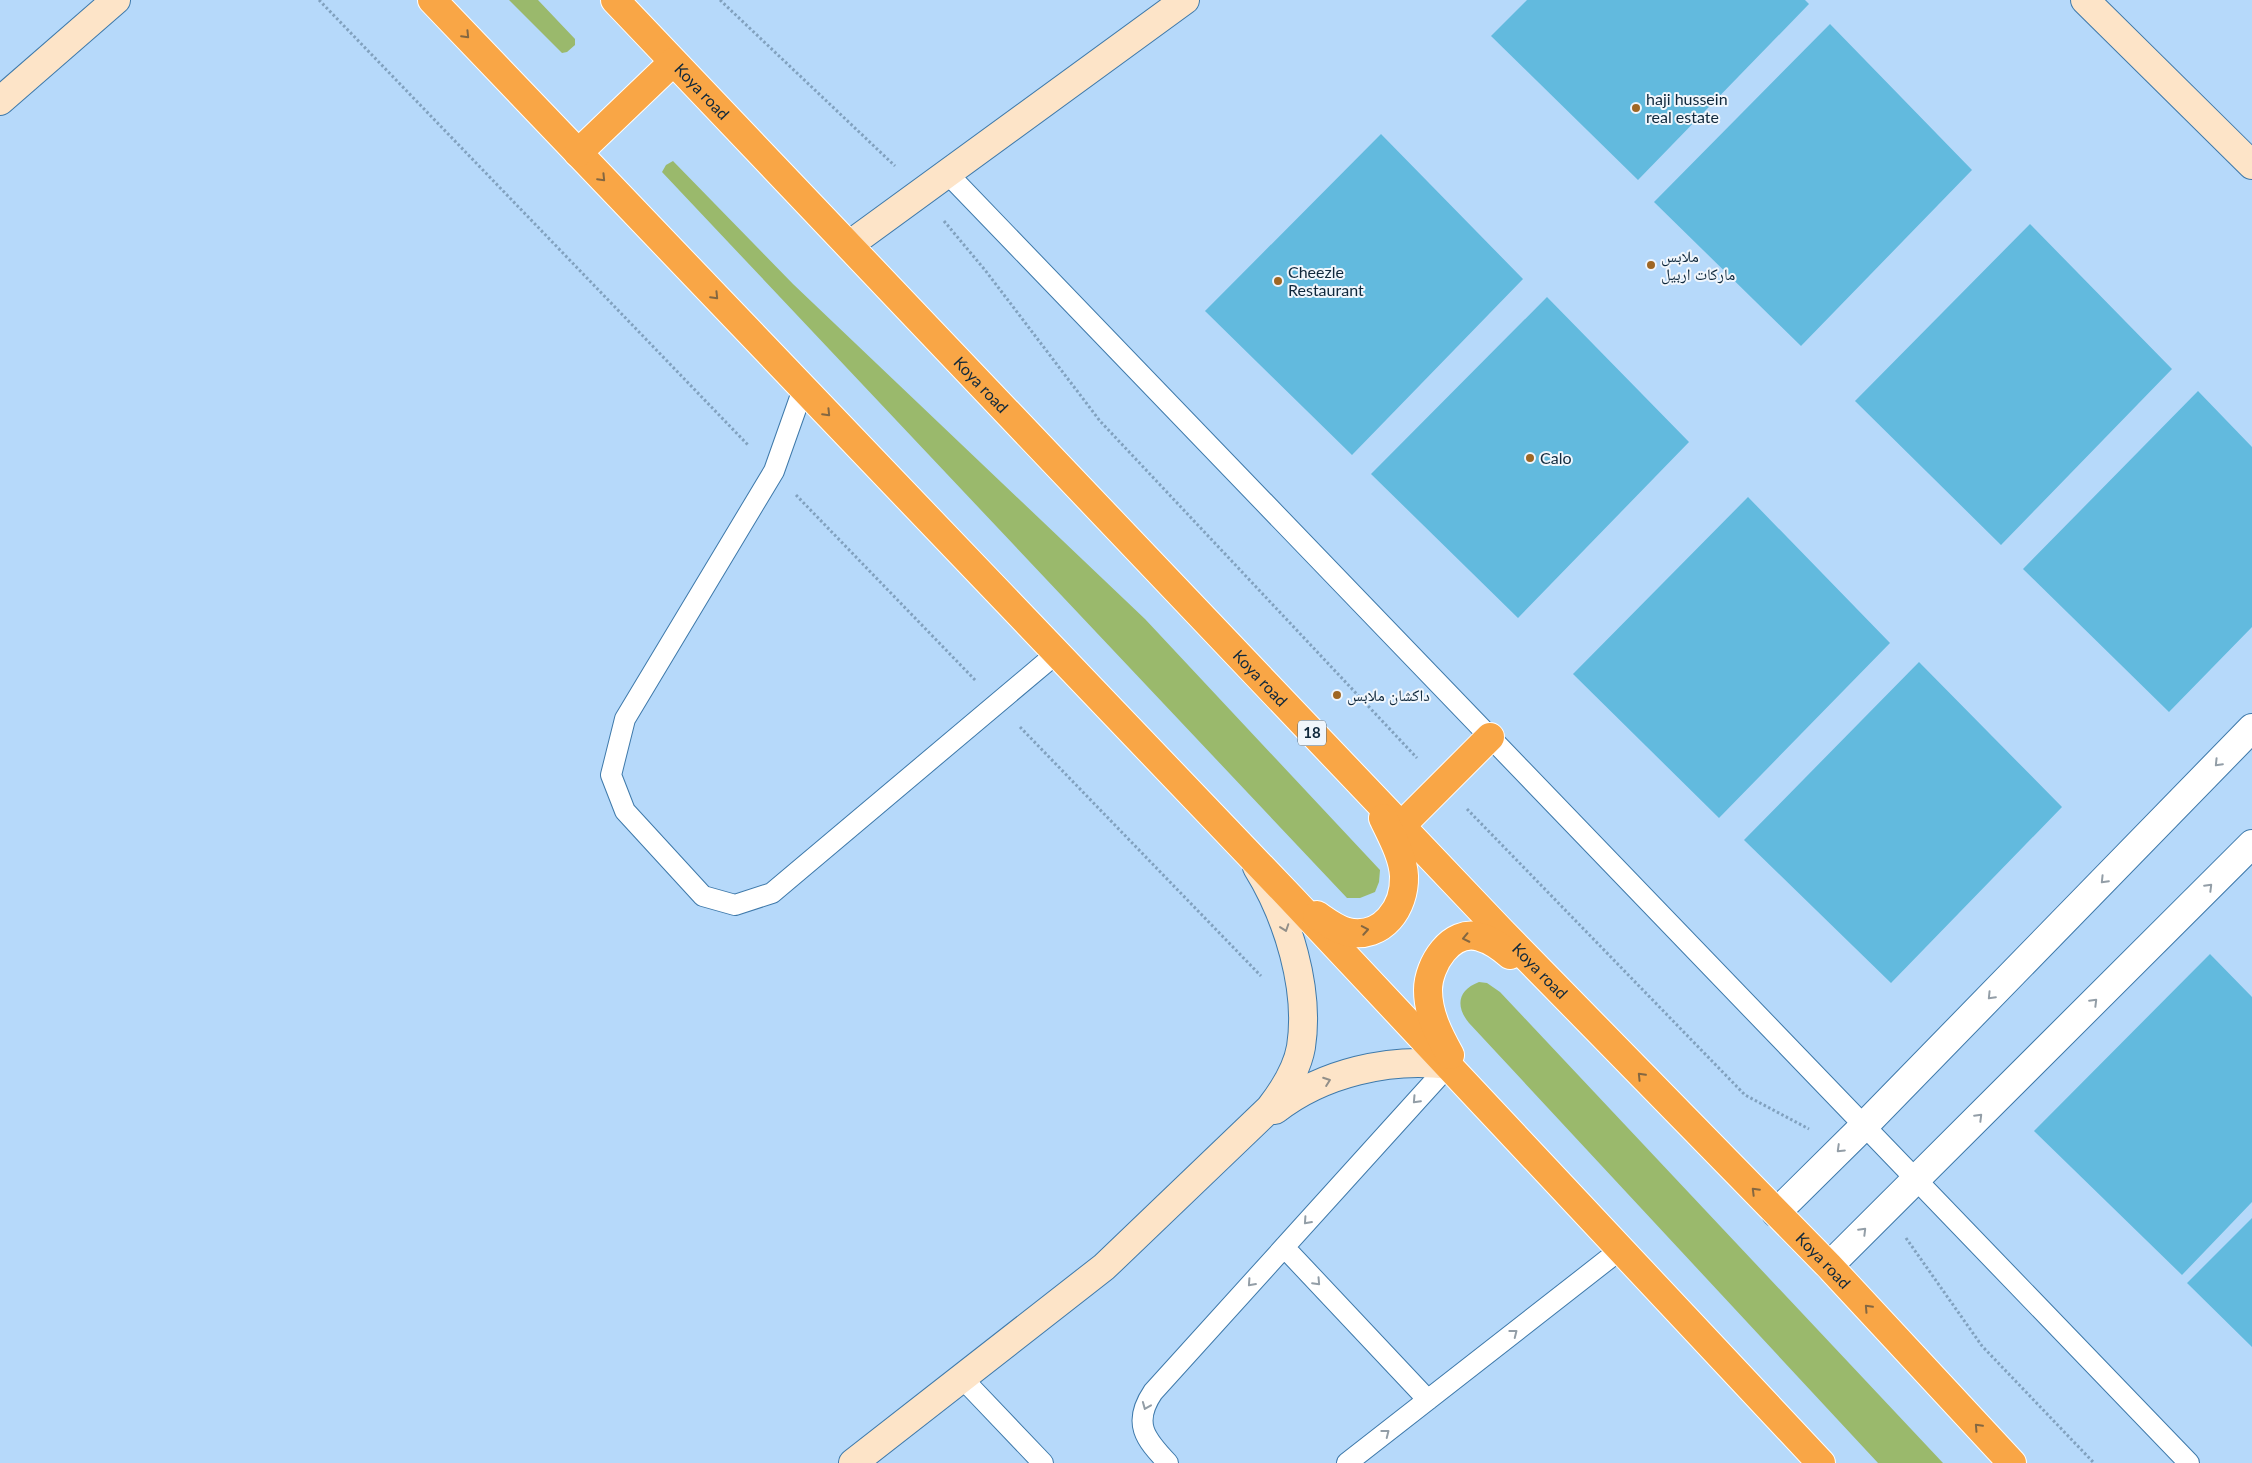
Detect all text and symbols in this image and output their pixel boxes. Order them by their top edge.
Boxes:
one-way arrow [460,30,469,39]
street label: Koya road [671,59,733,123]
place label: haji hussein real estate [1646,89,1728,126]
marker: haji hussein real estate [1630,102,1642,114]
one-way arrow [596,173,605,182]
place label: ملابس ماركات اربيل [1661,246,1735,285]
marker: ملابس ماركات اربيل [1645,259,1657,271]
place label: Cheezle Restaurant [1288,262,1364,299]
marker: Cheezle Restaurant [1272,275,1284,287]
one-way arrow [709,290,718,299]
street label: Koya road [950,352,1013,416]
one-way arrow [821,408,830,417]
place label: Calo [1540,448,1572,467]
marker: Calo [1524,452,1536,464]
street label: Koya road [1229,646,1292,710]
place label: داكشان ملابس [1347,685,1430,706]
marker: داكشان ملابس [1331,689,1343,701]
road number: 18 [1298,720,1326,746]
one-way arrow [2215,758,2224,767]
one-way arrow [2101,874,2110,883]
one-way arrow [2203,884,2212,893]
one-way arrow [1279,923,1289,932]
one-way arrow [1360,926,1369,936]
one-way arrow [1461,932,1470,943]
street label: Koya road [1509,939,1572,1002]
one-way arrow [1988,990,1997,999]
one-way arrow [2088,999,2097,1008]
one-way arrow [1638,1072,1647,1081]
one-way arrow [1322,1077,1331,1087]
one-way arrow [1413,1095,1422,1104]
one-way arrow [1973,1114,1982,1123]
one-way arrow [1837,1143,1846,1152]
one-way arrow [1752,1188,1761,1197]
one-way arrow [1304,1216,1313,1225]
street label: Koya road [1792,1228,1855,1292]
one-way arrow [1858,1228,1867,1237]
one-way arrow [1311,1276,1320,1285]
one-way arrow [1248,1277,1257,1286]
one-way arrow [1865,1305,1874,1314]
one-way arrow [1508,1330,1517,1338]
one-way arrow [1142,1401,1152,1410]
one-way arrow [1975,1424,1984,1433]
one-way arrow [1380,1430,1389,1438]

